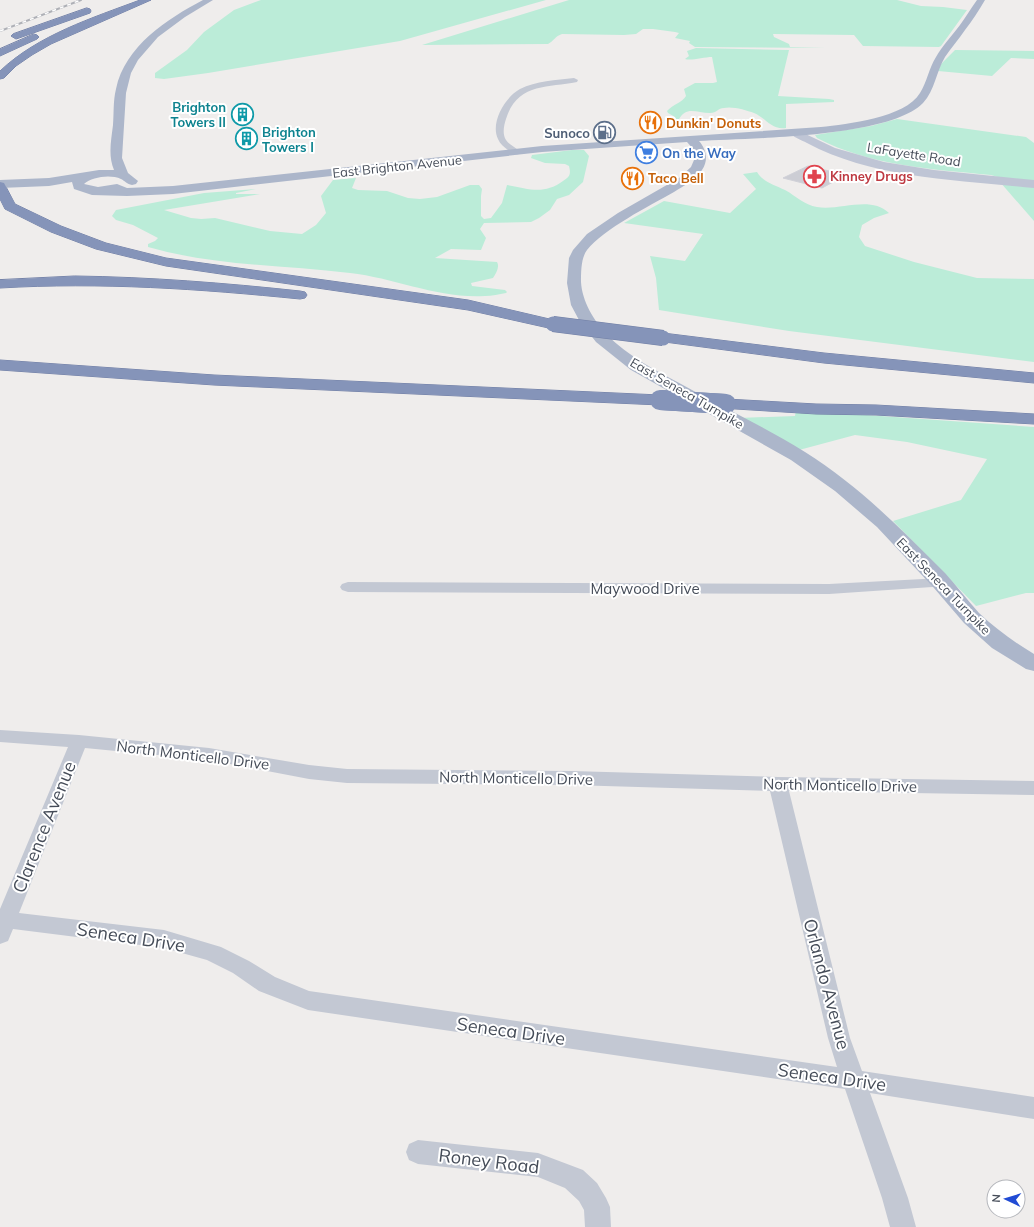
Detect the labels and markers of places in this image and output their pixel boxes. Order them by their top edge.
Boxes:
place label: Brighton Towers II [170,99,226,130]
building icon: Brighton Towers II [229,101,255,127]
restaurant icon: Dunkin' Donuts [637,110,663,136]
place label: Dunkin' Donuts [666,115,761,131]
fuel station icon: Sunoco [592,120,618,146]
place label: Brighton Towers I [262,124,316,155]
place label: Sunoco [544,125,590,141]
building icon: Brighton Towers I [233,126,259,152]
supermarket icon: On the Way [634,140,660,166]
place label: On the Way [662,145,737,162]
pharmacy icon: Kinney Drugs [802,163,828,189]
restaurant icon: Taco Bell [619,165,645,191]
place label: Kinney Drugs [830,168,913,185]
place label: Taco Bell [648,170,704,186]

